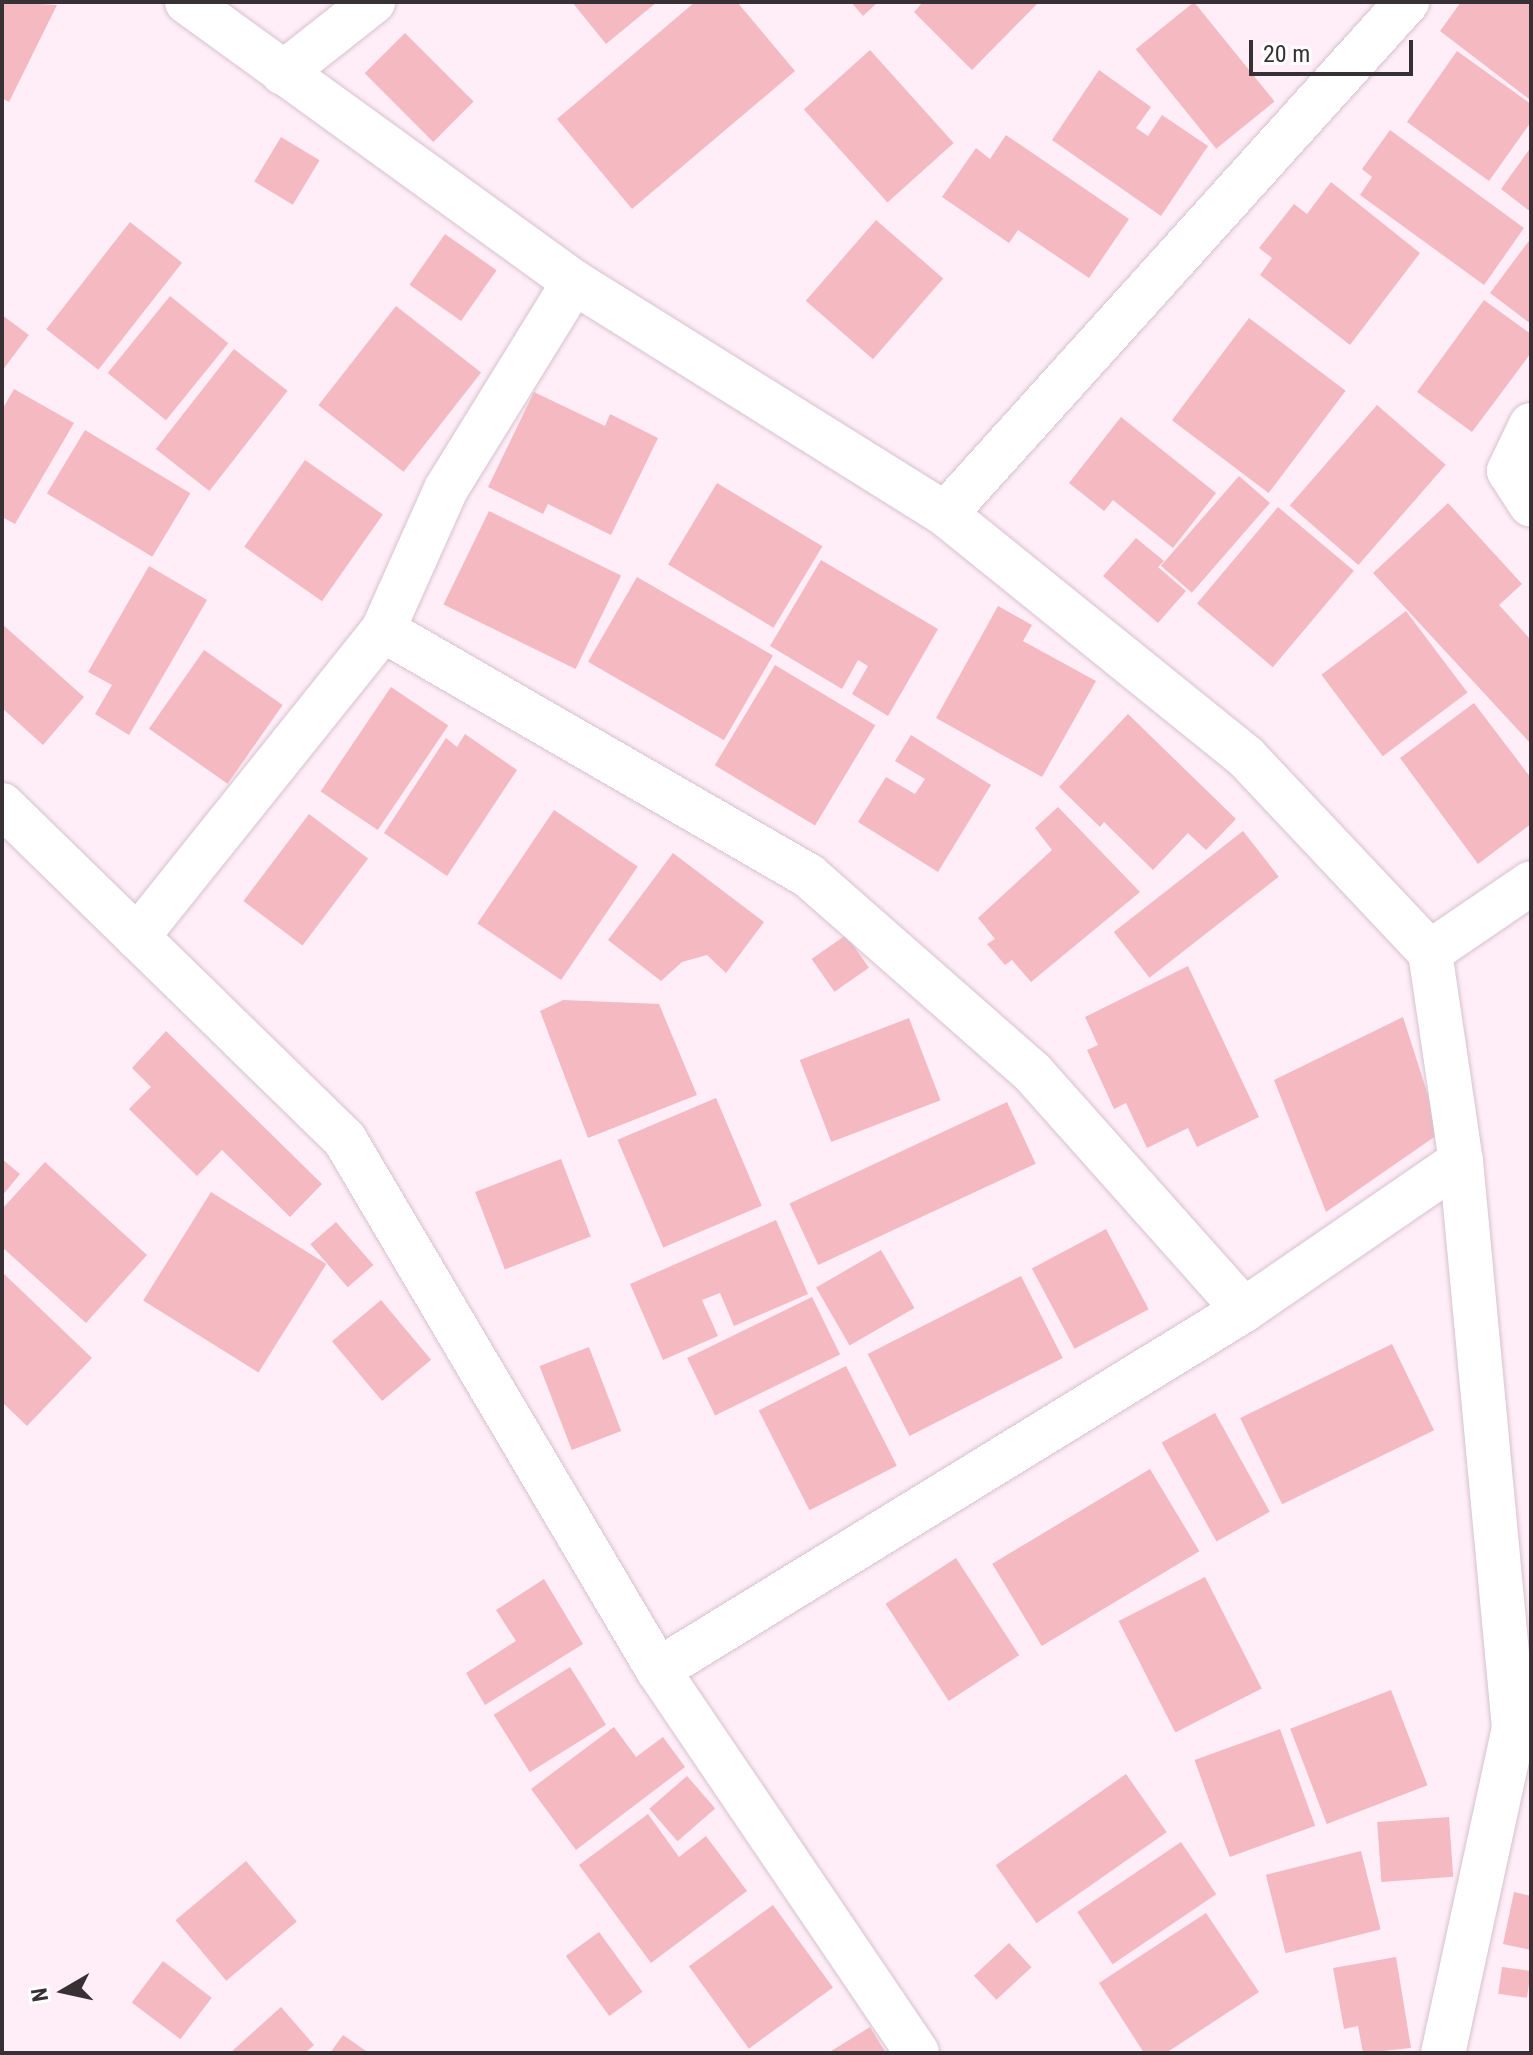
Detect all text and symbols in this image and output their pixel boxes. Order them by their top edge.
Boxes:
scale bar [1253,24,1417,74]
text: 20 m [1263,40,1310,68]
north arrow [24,1951,104,2031]
text: N [26,1986,53,2003]

